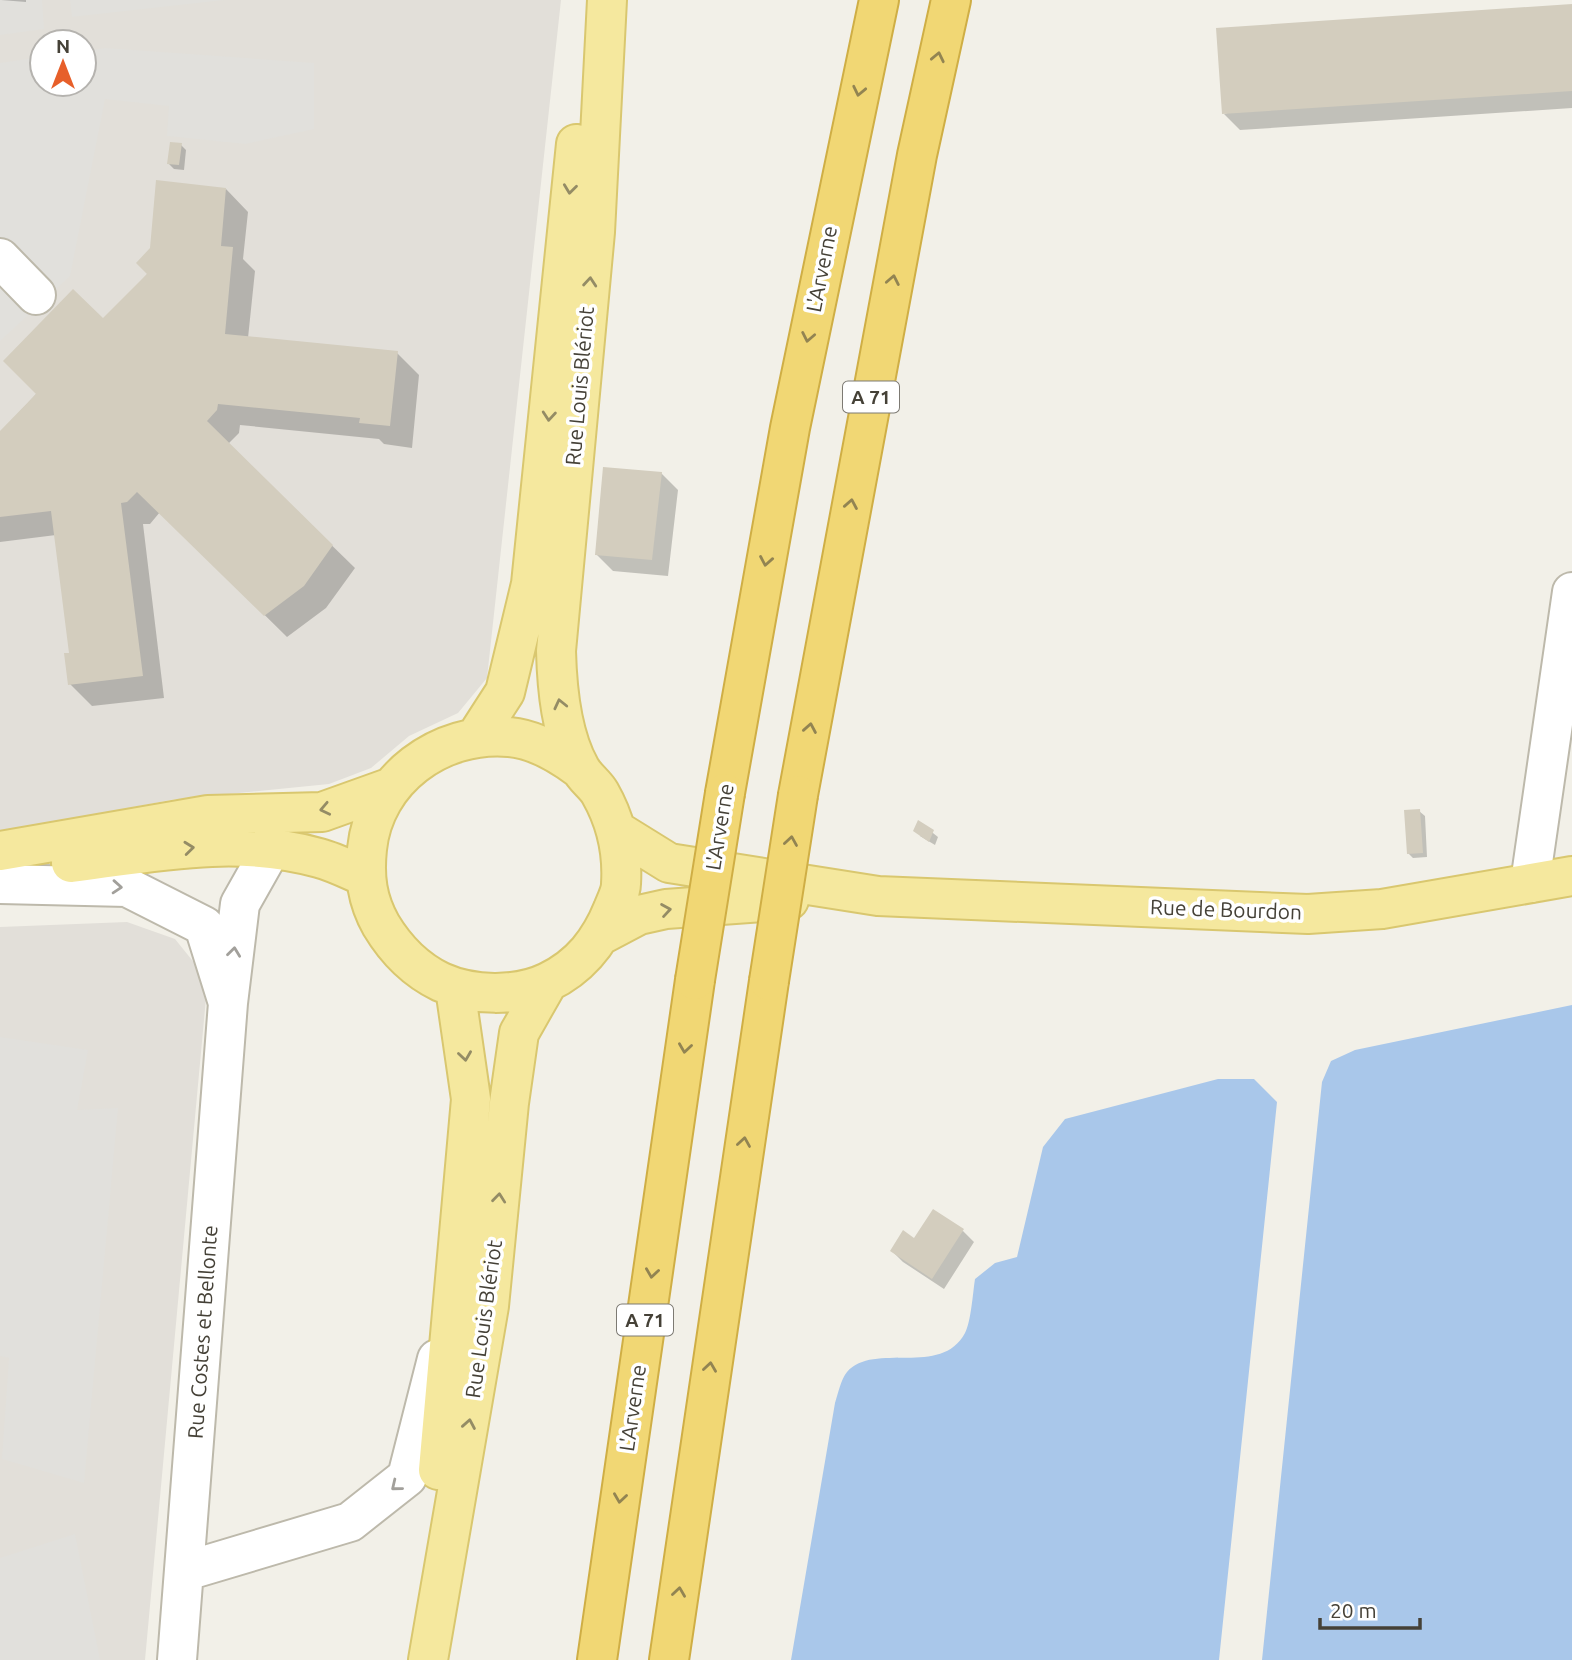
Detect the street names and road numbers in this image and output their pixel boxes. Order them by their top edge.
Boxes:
street label: L'Arverne [801,224,841,314]
street label: Rue Louis Blériot [560,305,598,466]
road number: A 71 [843,382,899,412]
street label: L'Arverne [700,782,738,872]
street label: Rue de Bourdon [1150,894,1303,924]
street label: Rue Costes et Bellonte [183,1224,221,1440]
street label: Rue Louis Blériot [460,1238,506,1400]
road number: A 71 [617,1304,673,1336]
street label: L'Arverne [614,1363,650,1453]

